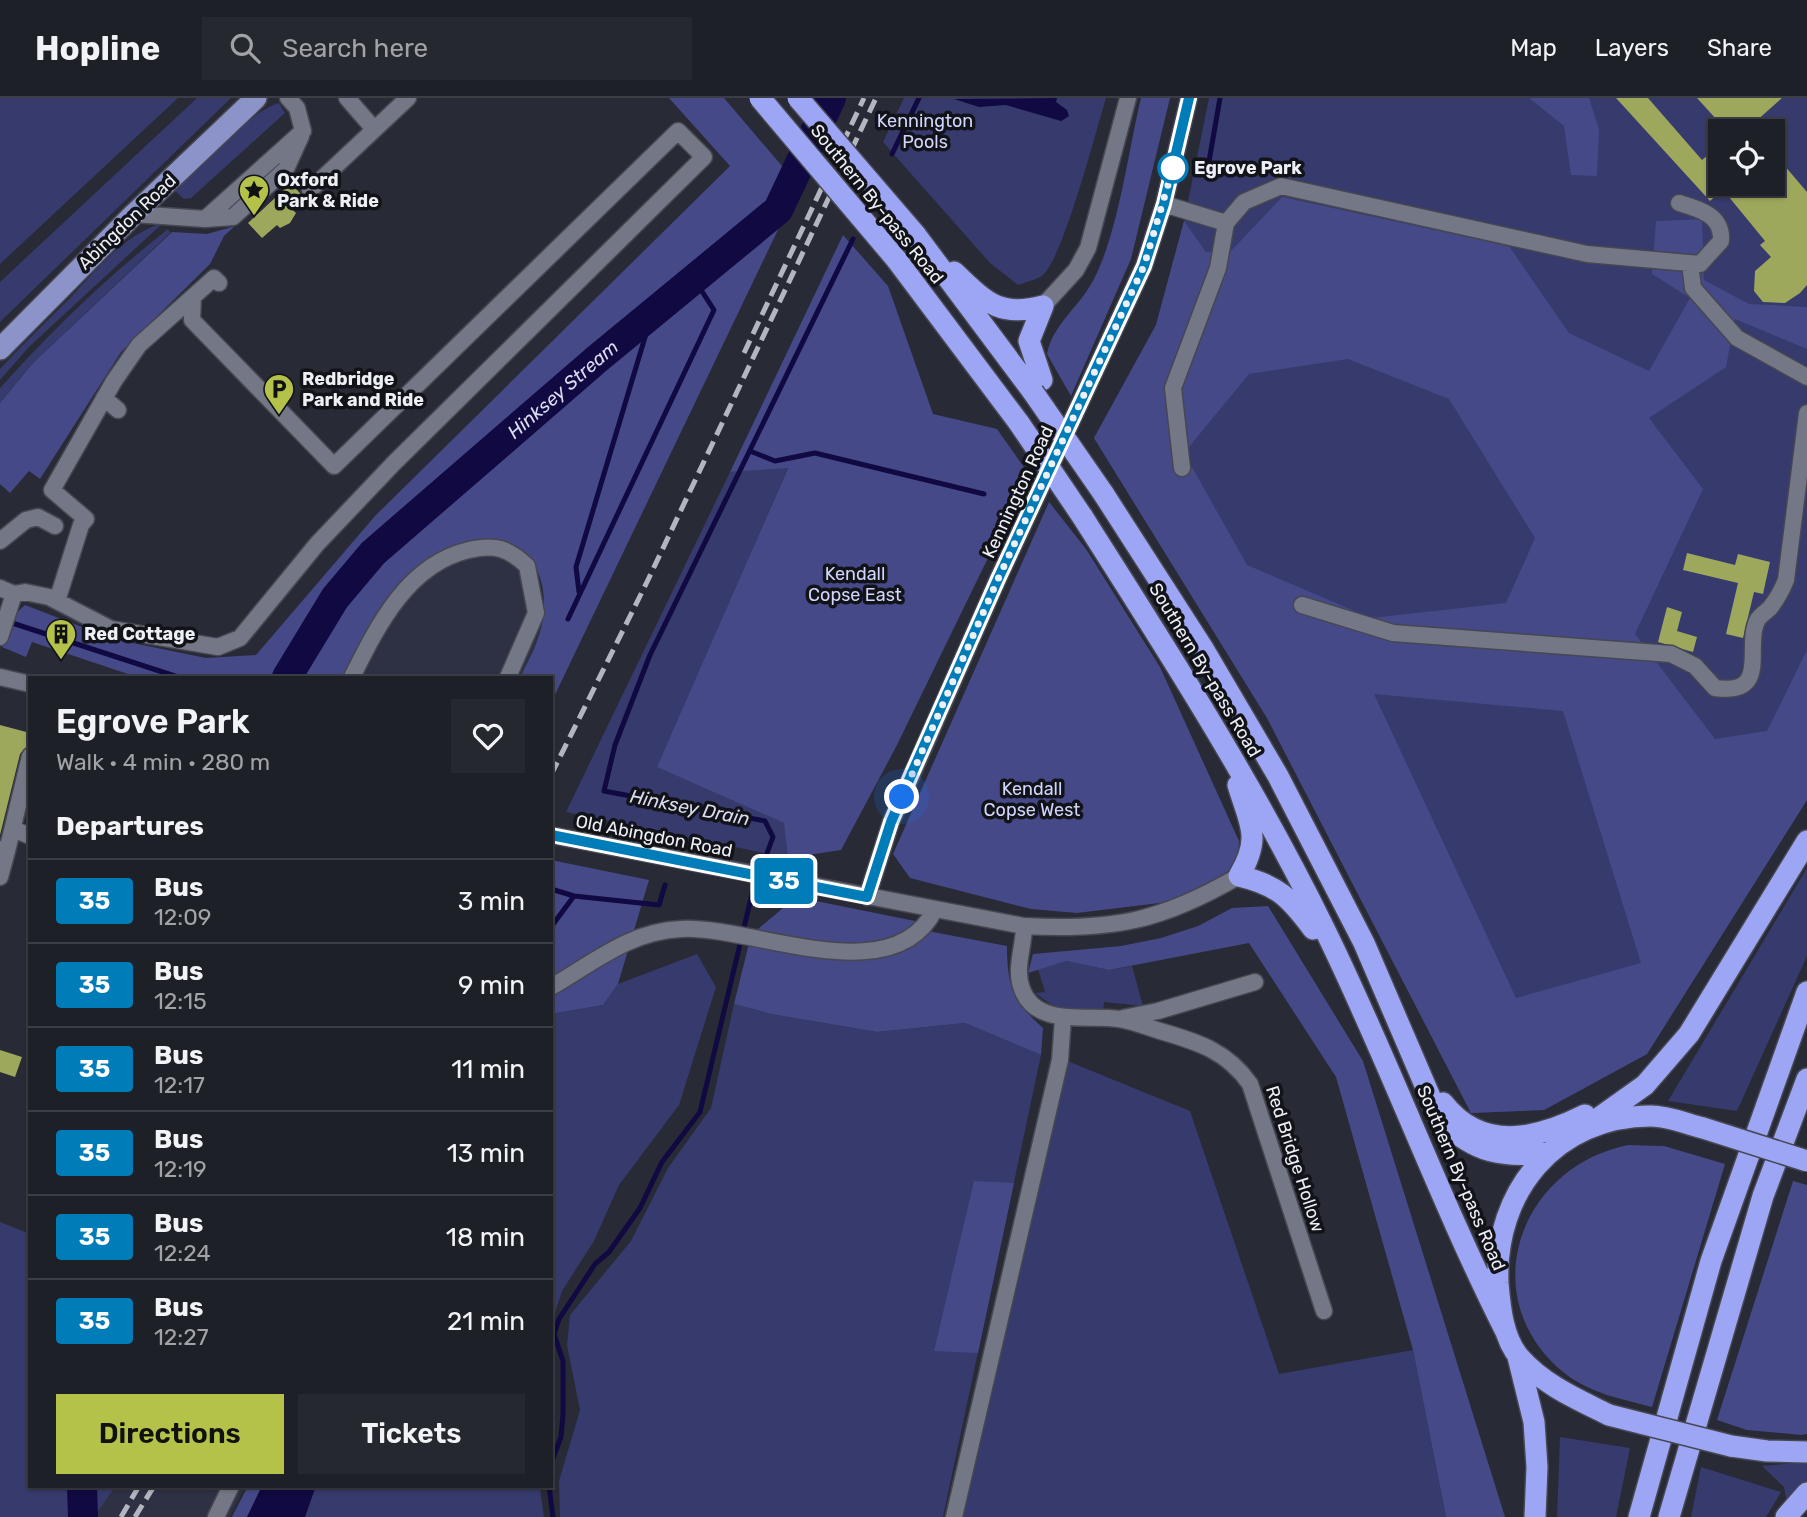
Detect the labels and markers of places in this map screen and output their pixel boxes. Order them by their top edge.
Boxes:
marker: Egrove Park [1158,153,1188,183]
place label: Egrove Park [1194,157,1302,179]
place label: Oxford Park & Ride [277,169,379,212]
place icon: Oxford Park & Ride [237,173,271,217]
place label: Redbridge Park and Ride [302,368,424,411]
parking icon: Redbridge Park and Ride [262,372,296,416]
building icon: Red Cottage [44,617,78,661]
place label: Red Cottage [84,623,196,645]

